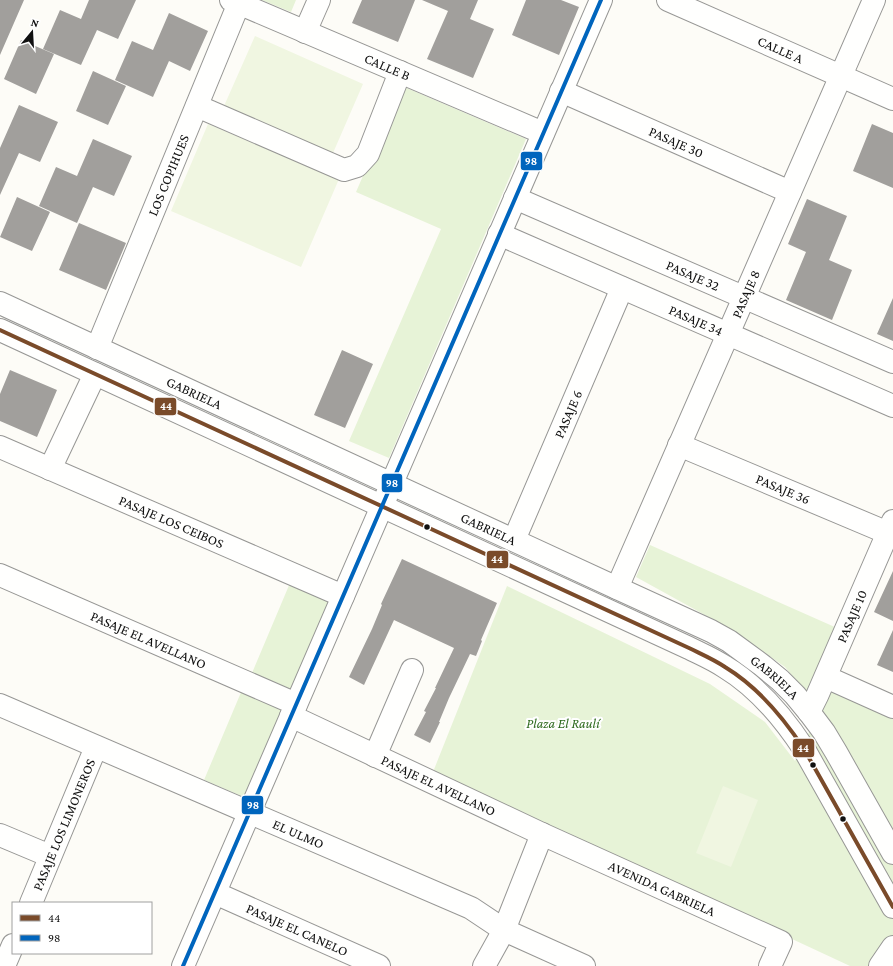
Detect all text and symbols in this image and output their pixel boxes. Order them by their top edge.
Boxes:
north arrow [12,12,52,52]
text: N [30,16,41,30]
street label: CALLE A [755,32,806,67]
street label: CALLE B [362,50,413,84]
street label: PASAJE 30 [647,123,706,161]
street label: LOS COPIHUES [144,131,192,218]
line badge: 98 [520,151,543,171]
text: 98 [525,155,537,167]
street label: PASAJE 32 [664,257,722,294]
street label: PASAJE 8 [728,267,763,320]
street label: PASAJE 34 [667,301,725,339]
street label: GABRIELA [164,373,224,412]
street label: PASAJE 6 [551,388,585,440]
line badge: 44 [154,397,177,416]
text: 44 [160,400,172,412]
street label: PASAJE 36 [754,470,813,507]
line badge: 98 [381,473,403,493]
text: 98 [386,477,398,489]
street label: PASAJE LOS CEIBOS [117,492,227,551]
street label: GABRIELA [458,509,519,548]
unlabelled marker [422,522,432,532]
line badge: 44 [486,550,509,569]
text: 44 [491,553,503,565]
street label: PASAJE 10 [833,587,870,645]
street label: PASAJE EL AVELLANO [88,607,209,672]
street label: GABRIELA [748,652,802,702]
park label: Plaza El Raulí [526,715,602,731]
line badge: 44 [792,738,815,758]
text: 44 [797,742,809,754]
street label: PASAJE EL AVELLANO [379,752,498,819]
street label: PASAJE LOS LIMONEROS [29,756,98,893]
unlabelled marker [808,760,818,770]
line badge: 98 [241,795,264,815]
text: 98 [247,799,259,811]
unlabelled marker [838,814,848,824]
street label: EL ULMO [270,816,327,852]
street label: AVENIDA GABRIELA [606,857,718,919]
street label: PASAJE EL CANELO [244,900,351,959]
legend [12,902,152,954]
text: 44 [48,911,60,925]
text: 98 [48,931,61,945]

